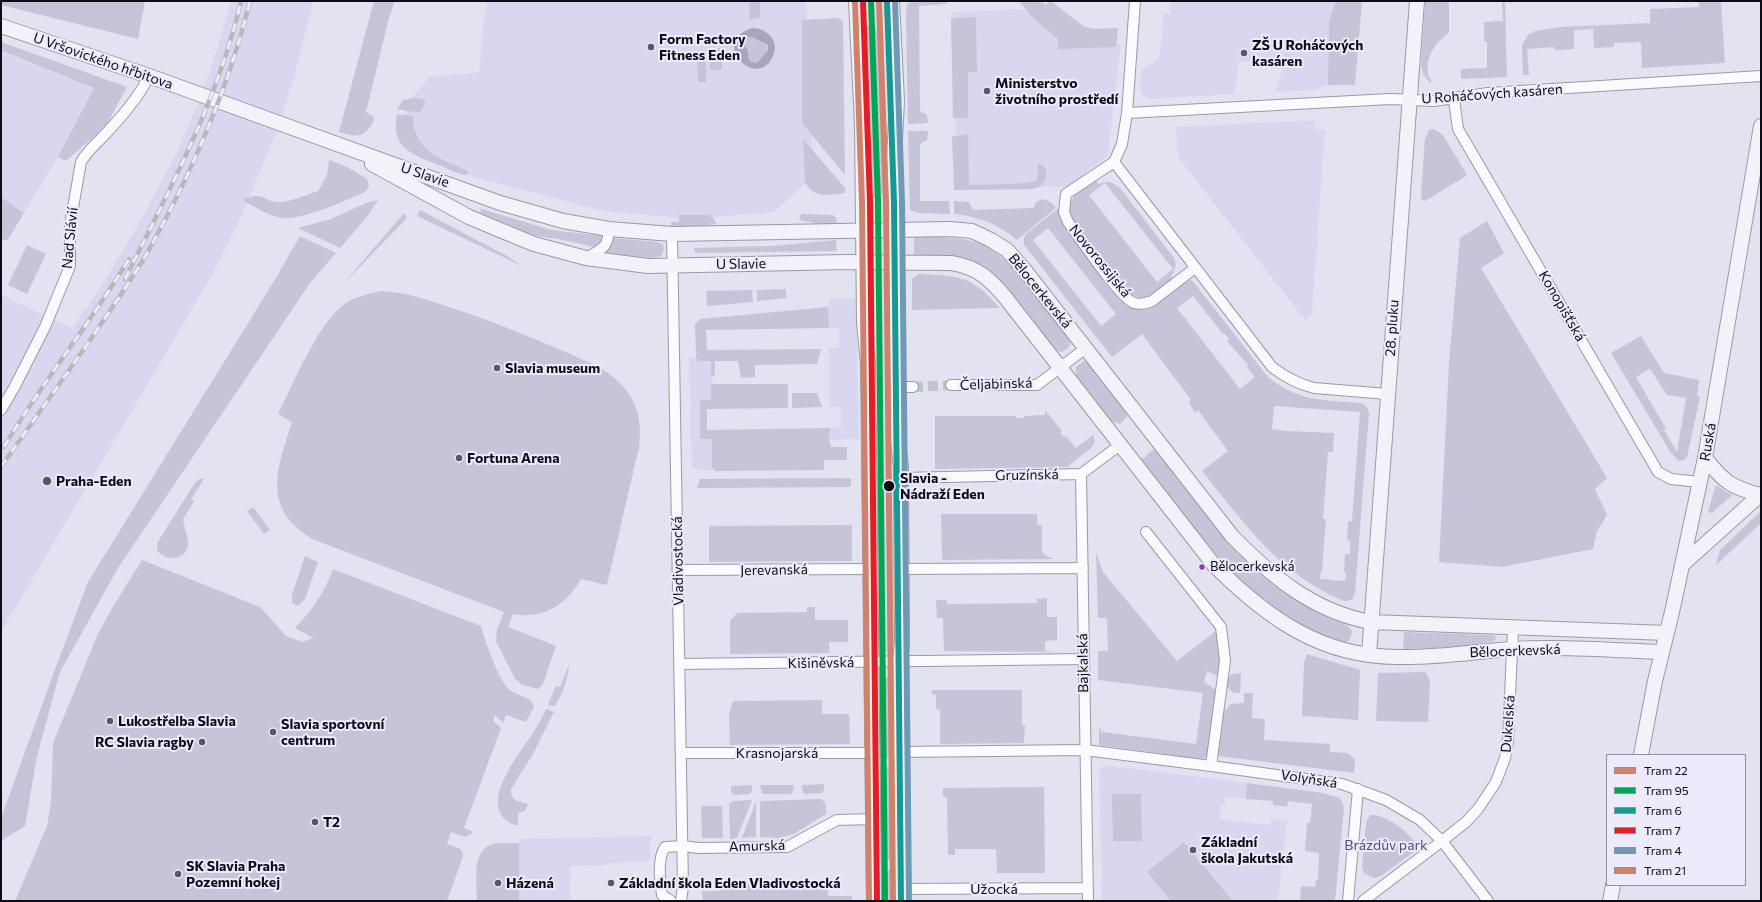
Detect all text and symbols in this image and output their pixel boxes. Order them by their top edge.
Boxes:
street label: U Vršovického hřbitova [31,29,175,93]
place label: Form Factory Fitness Eden [659,31,746,64]
place label: ZŠ U Roháčových kasáren [1252,37,1363,70]
marker: Form Factory Fitness Eden [646,42,656,52]
marker: ZŠ U Roháčových kasáren [1239,48,1249,58]
place label: Ministerstvo životního prostředí [995,75,1118,108]
street label: U Roháčových kasáren [1421,81,1563,107]
marker: Ministerstvo životního prostředí [982,86,992,96]
street label: U Slavie [399,159,451,191]
street label: Nad Slávií [58,206,82,270]
street label: Novorossijská [1066,221,1134,301]
street label: Bělocerkevská [1005,250,1075,332]
street label: U Slavie [716,255,766,273]
street label: Konopišťská [1535,268,1589,344]
street label: 28. pluku [1382,299,1402,357]
place label: Slavia museum [505,360,600,376]
marker: Slavia museum [492,363,502,373]
street label: Čeljabinská [959,374,1033,394]
street label: Ruská [1696,422,1720,462]
place label: Fortuna Arena [467,450,560,466]
marker: Fortuna Arena [454,453,464,463]
street label: Gruzínská [995,466,1059,484]
place label: Slavia - Nádraží Eden [900,470,985,502]
place label: Praha-Eden [56,473,132,489]
marker: Praha-Eden [41,475,53,487]
marker: Slavia - Nádraží Eden [882,479,896,493]
street label: Vladivostocká [669,516,687,606]
place label: Bělocerkevská [1210,559,1295,575]
street label: Jerevanská [740,561,808,579]
marker: Bělocerkevská [1197,562,1207,572]
street label: Bajkalská [1074,633,1092,693]
street label: Bělocerkevská [1469,641,1561,661]
street label: Kišiněvská [788,654,854,672]
street label: Dukelská [1498,695,1518,753]
place label: Lukostřelba Slavia [118,713,236,729]
marker: Lukostřelba Slavia [105,716,115,726]
place label: Slavia sportovní centrum [281,716,384,748]
marker: Slavia sportovní centrum [268,727,278,737]
place label: RC Slavia ragby [95,734,194,750]
marker: RC Slavia ragby [197,737,207,747]
street label: Krasnojarská [736,745,818,761]
legend [1606,754,1746,886]
text: Tram 22 [1644,763,1688,777]
street label: Volyňská [1280,766,1338,792]
text: Tram 95 [1644,783,1689,797]
text: Tram 6 [1644,803,1682,817]
place label: T2 [323,814,340,830]
marker: T2 [310,817,320,827]
text: Tram 7 [1644,823,1681,837]
place label: Základní škola Jakutská [1201,834,1293,866]
street label: Amurská [729,837,785,855]
park label: Brázdův park [1344,837,1428,853]
text: Tram 4 [1644,843,1682,857]
marker: Základní škola Jakutská [1188,845,1198,855]
place label: SK Slavia Praha Pozemní hokej [186,858,285,890]
text: Tram 21 [1644,863,1686,877]
marker: SK Slavia Praha Pozemní hokej [173,869,183,879]
place label: Házená [506,875,554,891]
place label: Základní škola Eden Vladivostocká [619,875,841,891]
marker: Házená [493,878,503,888]
marker: Základní škola Eden Vladivostocká [606,878,616,888]
street label: Užocká [970,881,1018,897]

